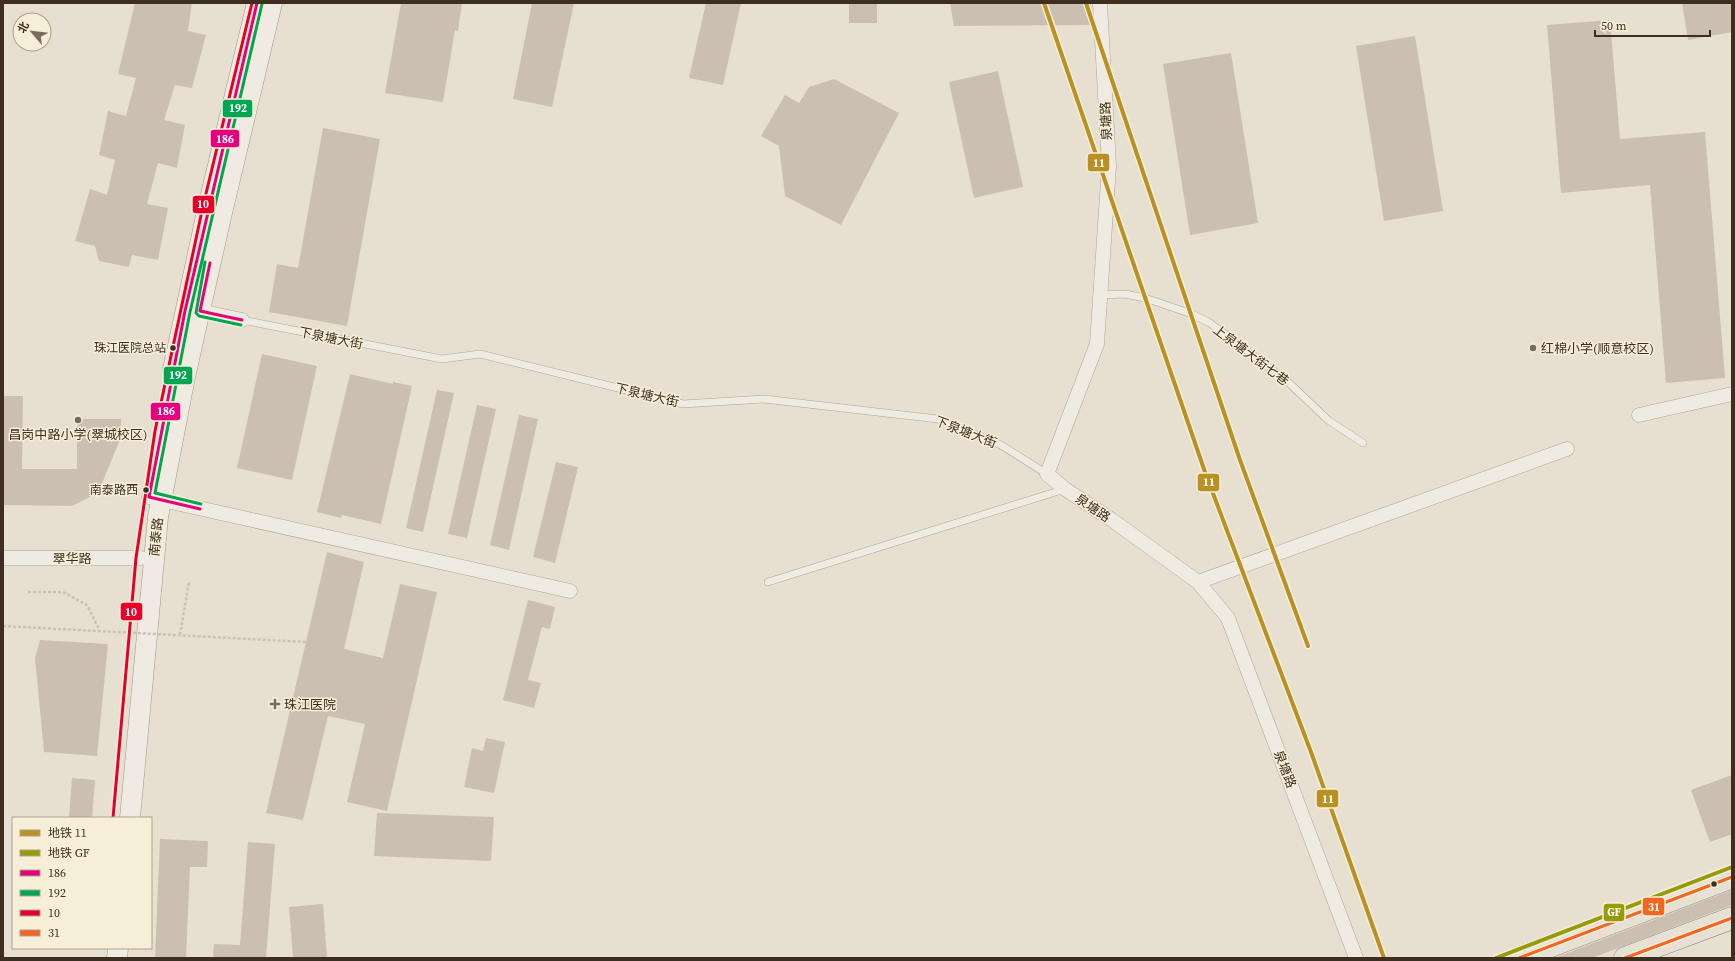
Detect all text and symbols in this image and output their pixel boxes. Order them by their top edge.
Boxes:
north arrow [12,12,52,52]
scale bar [1595,12,1710,38]
text: 50 m [1601,18,1627,34]
text: 北 [14,19,33,36]
line badge: 192 [222,99,253,118]
text: 192 [229,101,247,116]
street label: 泉塘路 [1096,101,1116,141]
line badge: 186 [210,129,240,148]
text: 186 [216,132,234,147]
line badge: 11 [1087,153,1110,172]
text: 11 [1093,156,1105,171]
line badge: 10 [192,195,215,214]
text: 10 [197,197,209,212]
street label: 上泉塘大街七巷 [1210,321,1292,389]
street label: 下泉塘大街 [297,323,365,353]
place label: 珠江医院总站 [94,340,166,356]
place label: 红棉小学(顺意校区) [1541,340,1654,357]
marker: 珠江医院总站 [168,343,178,353]
marker: 红棉小学(顺意校区) [1528,343,1538,353]
line badge: 192 [163,366,193,385]
text: 192 [169,368,187,383]
street label: 下泉塘大街 [613,379,681,411]
line badge: 186 [150,402,181,421]
text: 186 [157,404,175,419]
street label: 下泉塘大街 [933,412,999,452]
marker: 昌岗中路小学(翠城校区) [73,415,83,425]
place label: 昌岗中路小学(翠城校区) [9,426,147,443]
line badge: 11 [1197,473,1220,492]
text: 11 [1203,475,1215,490]
place label: 南泰路西 [90,482,138,498]
marker: 南泰路西 [141,485,151,495]
street label: 泉塘路 [1072,490,1114,526]
street label: 南泰路 [146,517,166,557]
street label: 翠华路 [52,550,92,567]
line badge: 10 [120,602,143,621]
text: 10 [125,605,137,620]
place label: 珠江医院 [284,696,336,713]
marker: 珠江医院 [269,698,281,710]
street label: 泉塘路 [1270,748,1300,790]
line badge: 11 [1316,789,1339,808]
text: 11 [1322,792,1334,807]
legend [12,817,152,949]
text: 地铁 11 [48,825,87,841]
text: 地铁 GF [48,845,90,861]
text: 186 [48,865,66,881]
unlabelled marker [1709,879,1719,889]
text: 192 [48,885,66,901]
line badge: 31 [1642,897,1665,916]
text: 31 [1648,900,1660,915]
line badge: GF [1603,903,1625,922]
text: 10 [48,905,60,921]
text: GF [1607,905,1621,920]
text: 31 [48,925,60,941]

